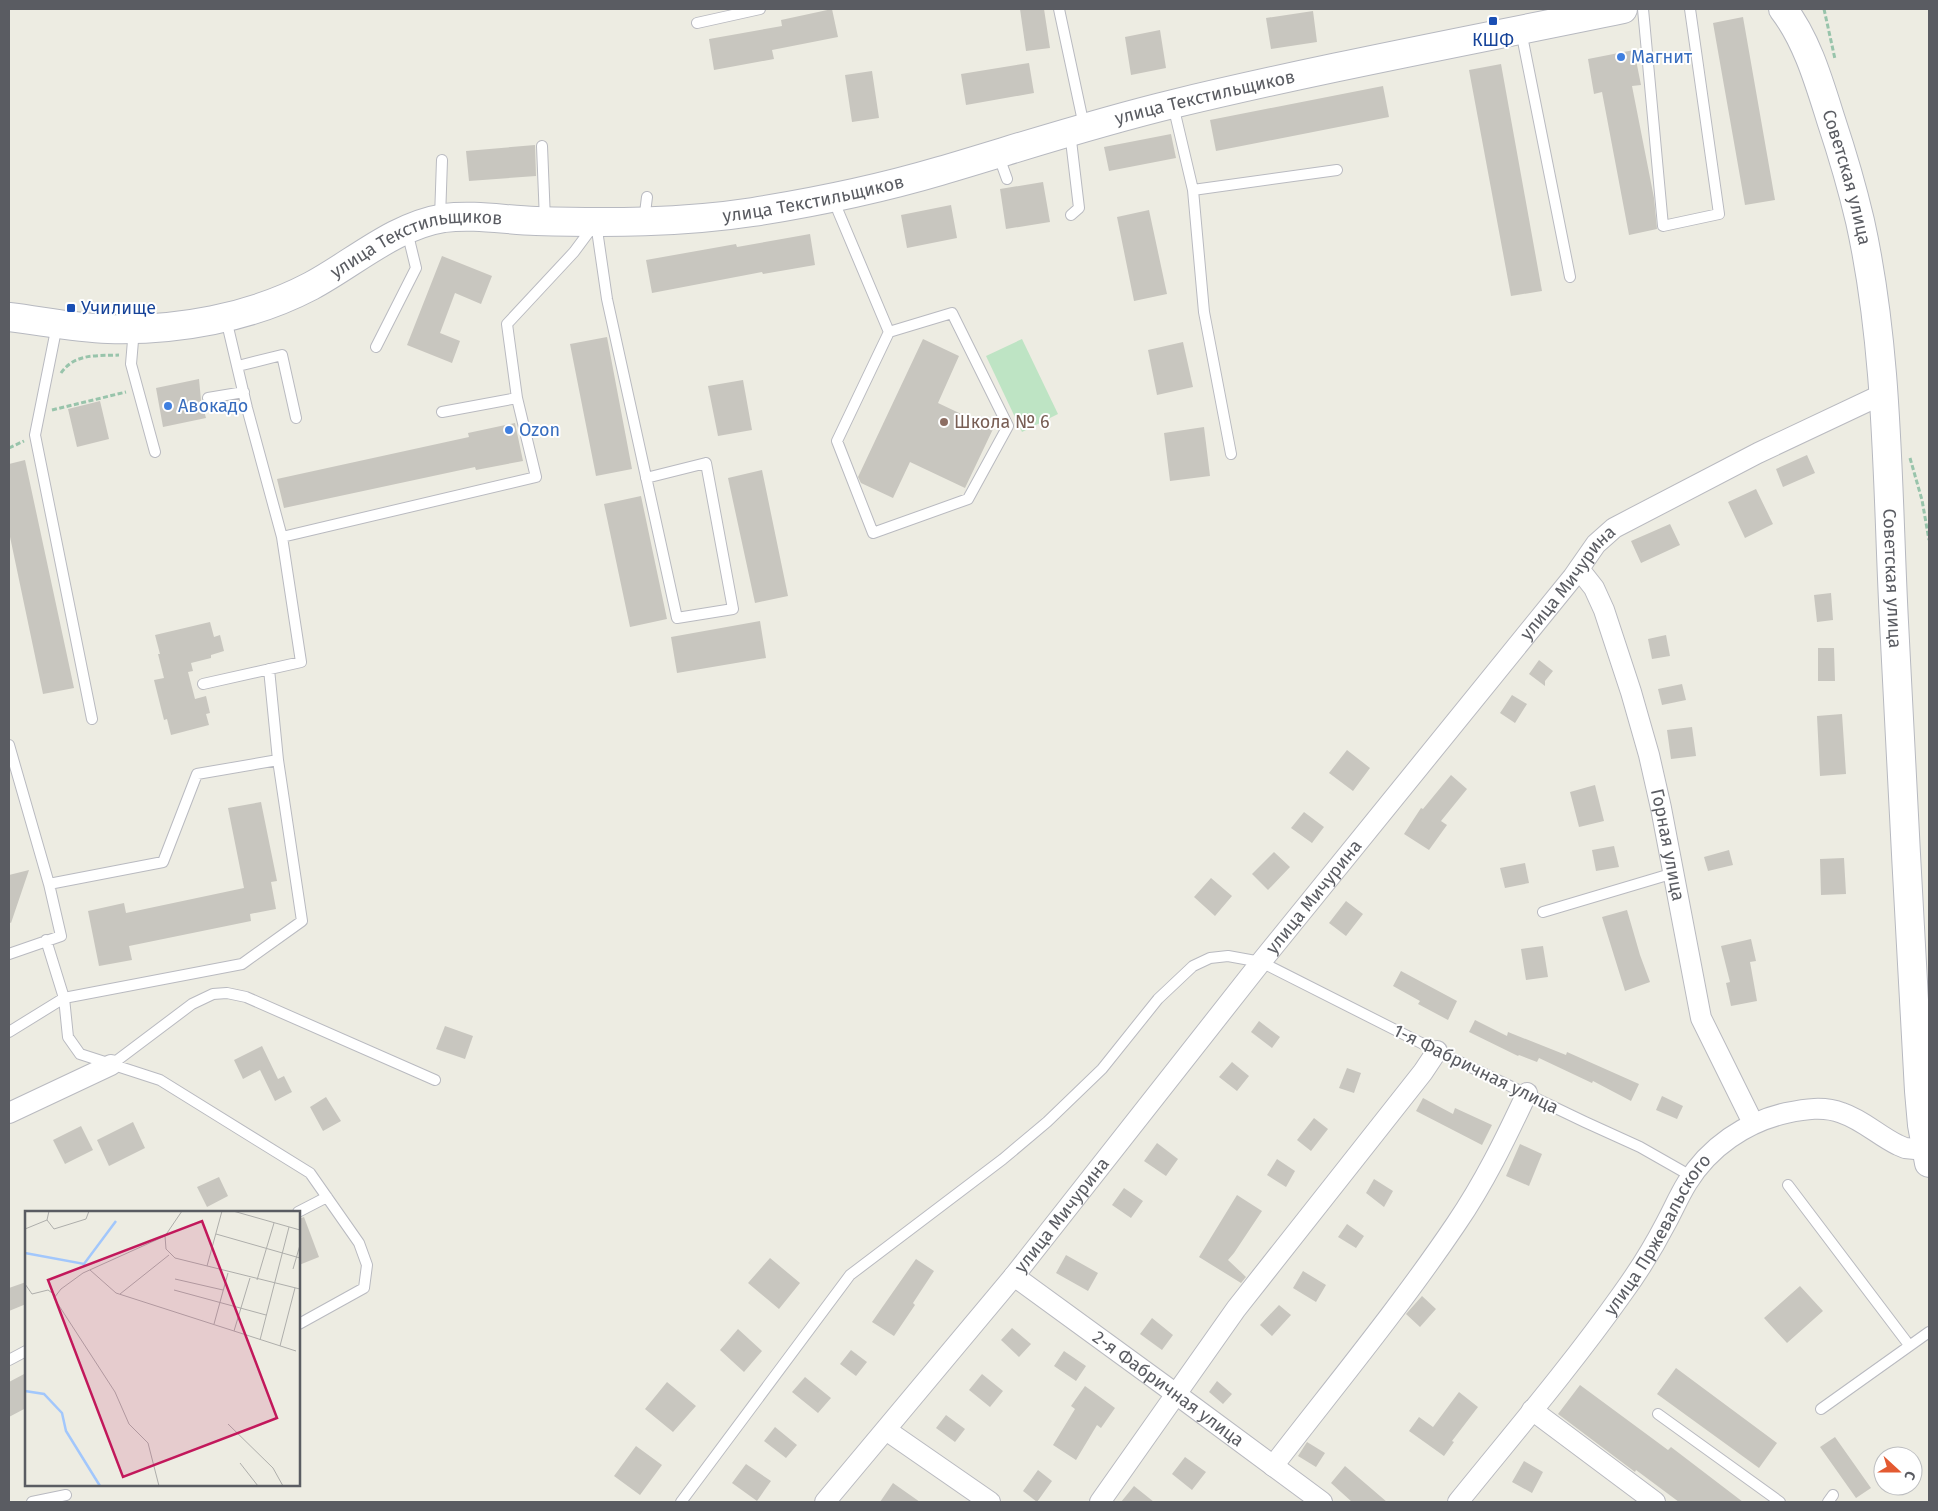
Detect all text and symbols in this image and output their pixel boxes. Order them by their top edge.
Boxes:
marker: КШФ [1487,15,1499,27]
place label: КШФ [1472,29,1514,51]
place label: Магнит [1631,46,1693,68]
marker: Магнит [1615,51,1627,63]
street label: улица Текстильщиков [1112,66,1297,130]
street label: Советская улица [1817,107,1876,247]
street label: улица Текстильщиков [721,170,906,227]
street label: улица Текстильщиков [326,206,503,283]
place label: Училище [81,297,156,319]
marker: Училище [65,302,77,314]
place label: Авокадо [178,395,248,417]
marker: Авокадо [162,400,174,412]
place label: Школа № 6 [954,411,1050,433]
marker: Школа № 6 [938,416,950,428]
place label: Ozon [519,419,560,441]
marker: Ozon [503,424,515,436]
street label: Советская улица [1878,508,1906,649]
street label: улица Мичурина [1515,521,1620,644]
street label: Горная улица [1646,787,1689,903]
street label: улица Мичурина [1261,835,1367,958]
street label: 1-я Фабричная улица [1390,1019,1562,1119]
street label: улица Пржевальского [1599,1149,1715,1320]
street label: улица Мичурина [1010,1153,1114,1277]
inset map [25,1211,300,1486]
street label: 2-я Фабричная улица [1088,1326,1248,1451]
north arrow [1873,1446,1923,1496]
text: С [1900,1469,1919,1482]

